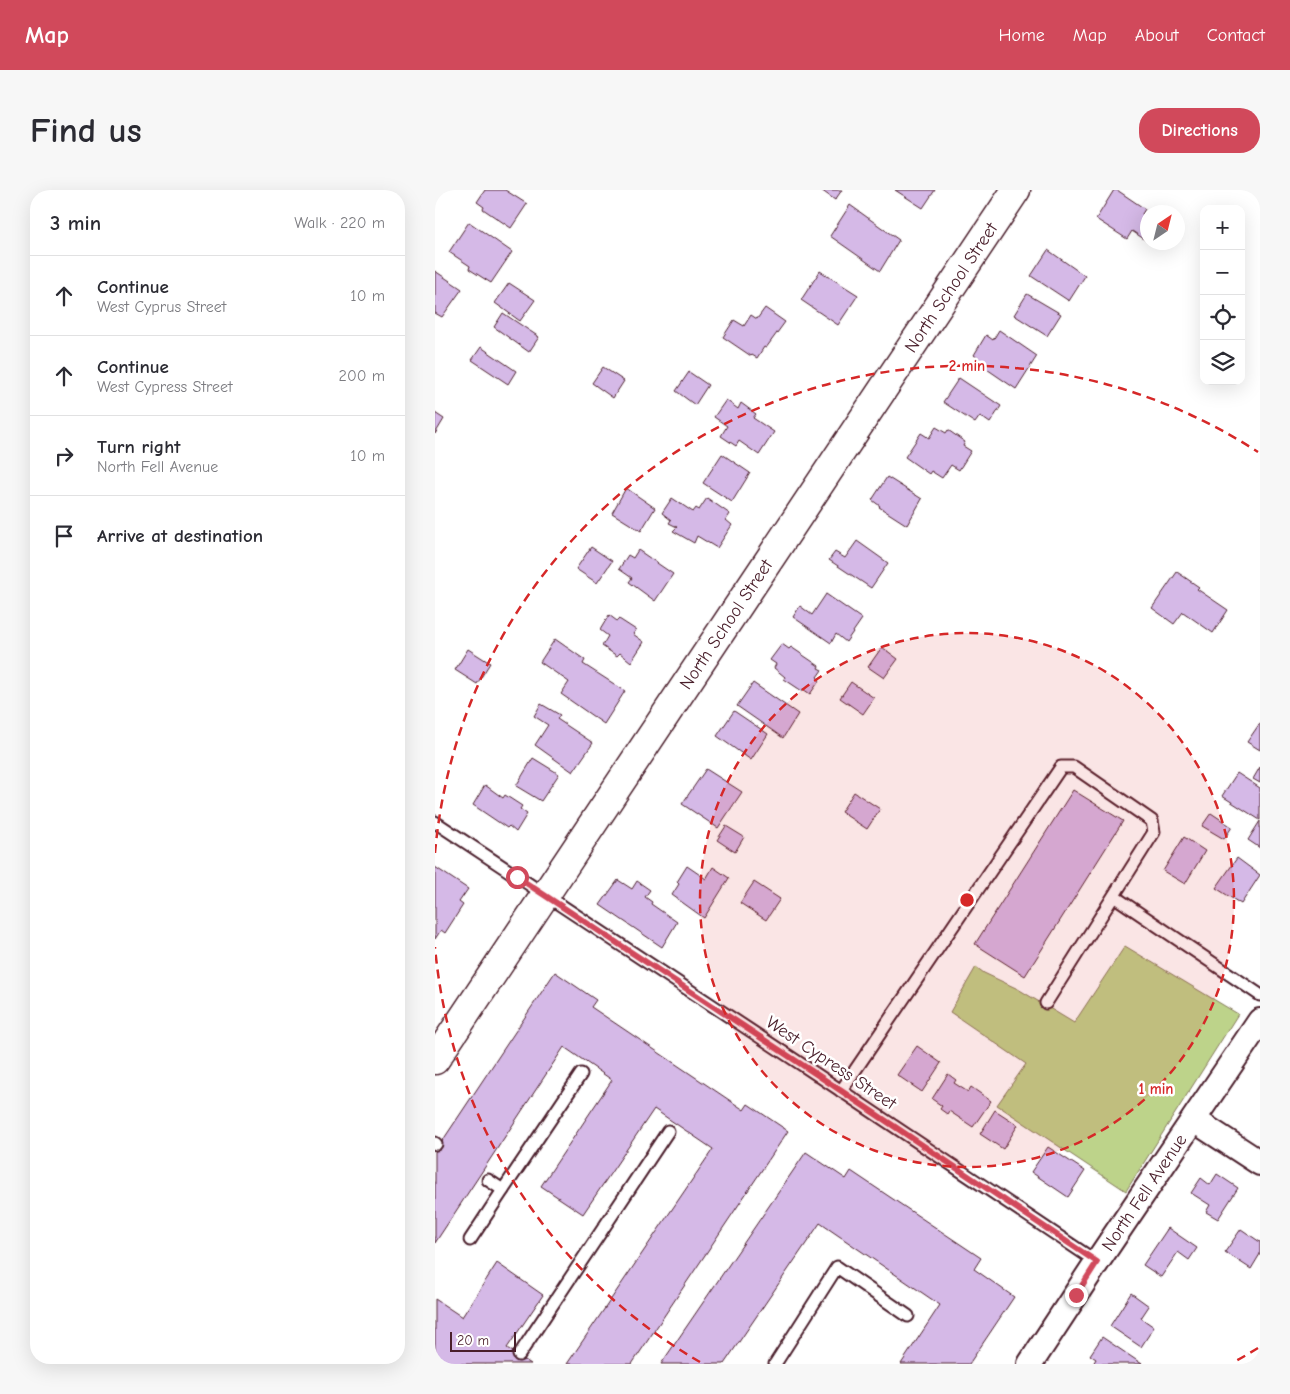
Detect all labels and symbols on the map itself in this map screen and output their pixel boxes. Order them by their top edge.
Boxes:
north arrow [1140,205,1185,250]
street label: North School Street [900,218,1002,356]
text: 2 min [949,357,985,375]
street label: North School Street [675,555,777,693]
route start [506,866,529,889]
centre of rings [958,891,976,909]
street label: West Cypress Street [762,1012,901,1115]
text: 1 min [1139,1080,1173,1098]
street label: North Fell Avenue [1097,1130,1191,1255]
route end [1065,1284,1088,1307]
scale bar [450,1329,516,1352]

